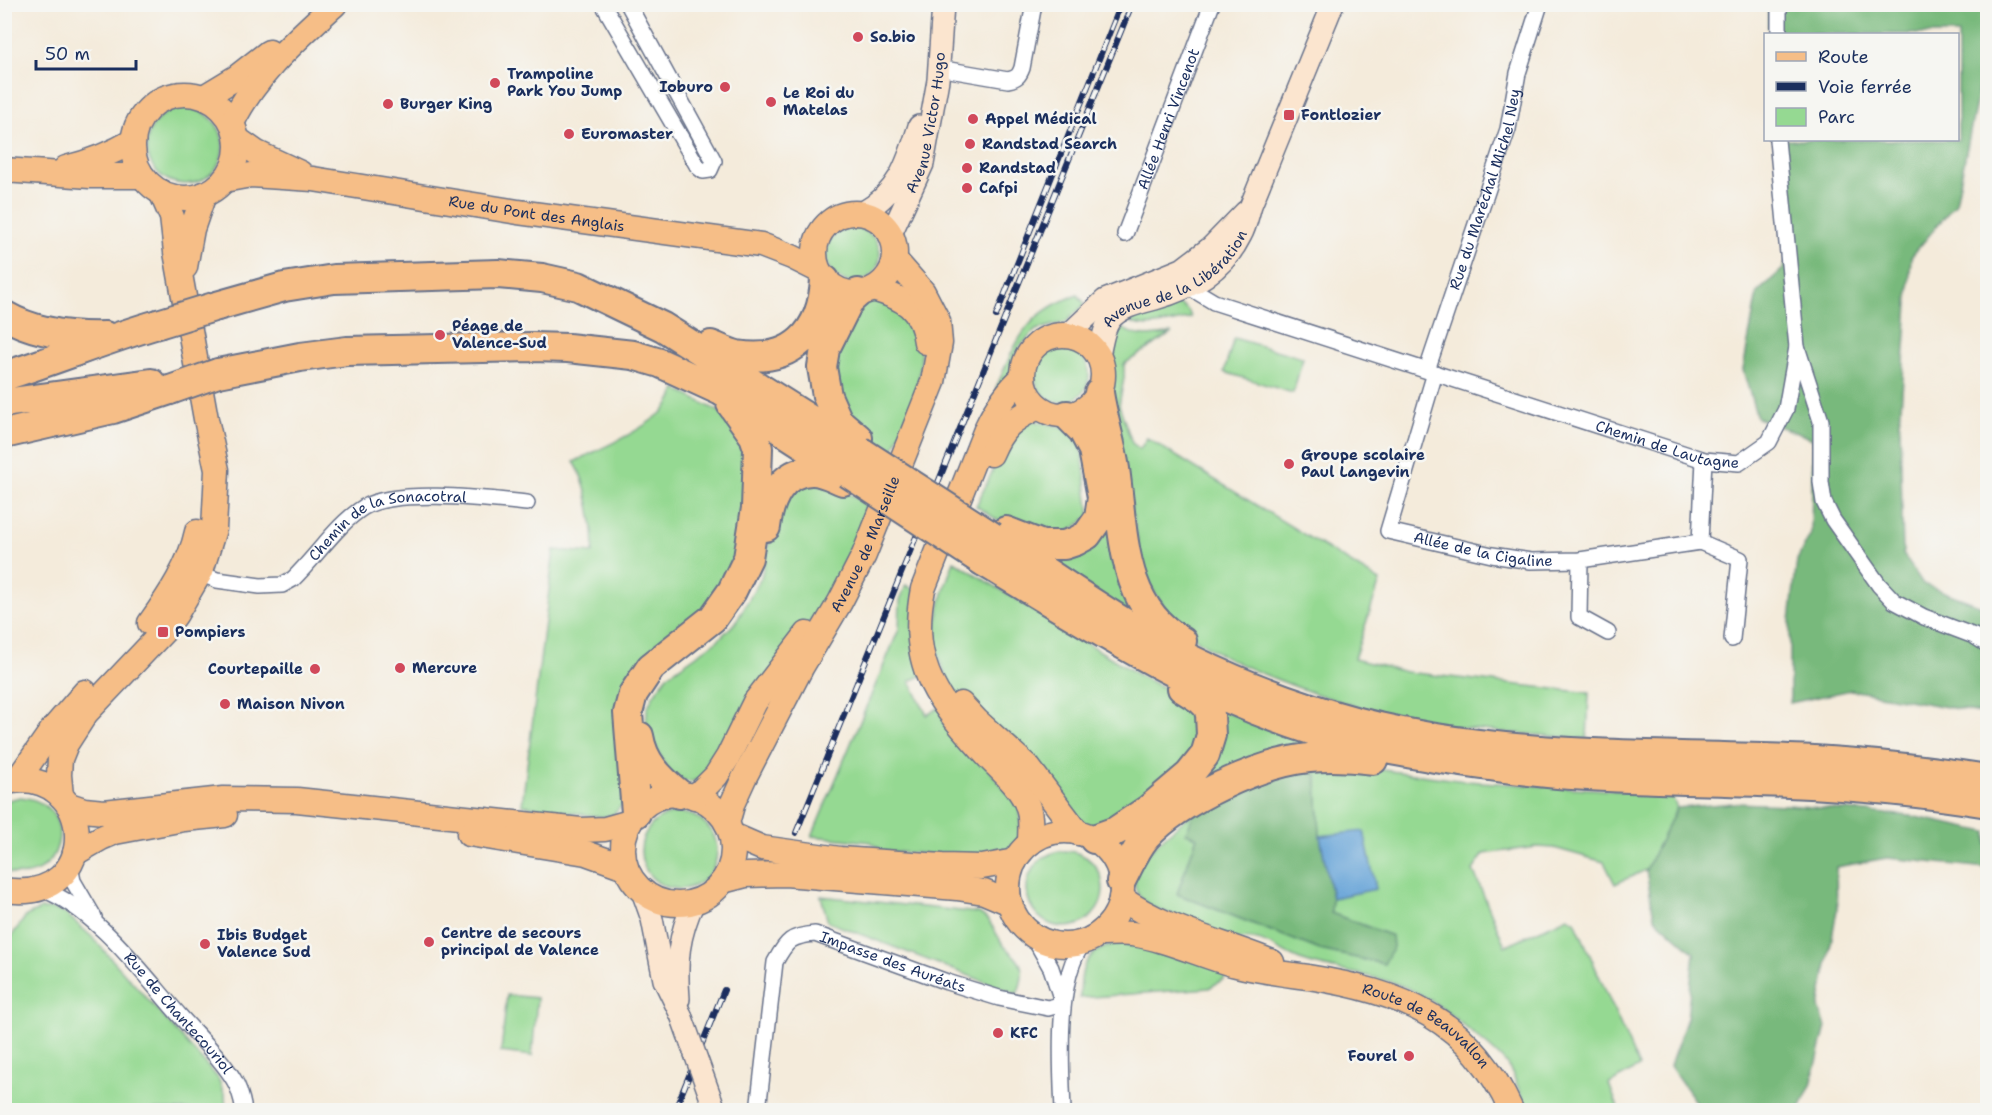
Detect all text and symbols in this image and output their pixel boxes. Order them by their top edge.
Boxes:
place label: So.bio [870,27,916,47]
marker: So.bio [851,30,865,44]
scale bar [36,33,136,71]
legend [1764,33,1959,141]
text: 50 m [45,42,90,66]
street label: Allée Henri Vincenot [1133,45,1204,192]
text: Route [1818,45,1869,69]
street label: Avenue Victor Hugo [901,52,950,196]
place label: Trampoline Park You Jump [507,64,622,101]
text: Voie ferrée [1818,75,1912,99]
marker: Trampoline Park You Jump [488,76,502,90]
place label: Ioburo [659,77,713,97]
marker: Ioburo [718,80,732,94]
place label: Le Roi du Matelas [783,83,855,120]
street label: Rue du Maréchal Michel Ney [1445,87,1525,293]
place label: Burger King [400,94,493,114]
marker: Le Roi du Matelas [764,95,778,109]
marker: Burger King [381,97,395,111]
place label: Fontlozier [1301,105,1381,125]
text: Parc [1818,105,1855,129]
marker: Fontlozier [1282,108,1296,122]
place label: Appel Médical [985,109,1097,129]
marker: Appel Médical [966,112,980,126]
place label: Euromaster [581,124,673,144]
marker: Euromaster [562,127,576,141]
place label: Randstad Search [982,134,1117,154]
marker: Randstad Search [963,137,977,151]
place label: Randstad [979,158,1056,178]
marker: Randstad [960,161,974,175]
place label: Cafpi [979,178,1018,198]
marker: Cafpi [960,181,974,195]
street label: Rue du Pont des Anglais [447,191,626,236]
street label: Avenue de la Libération [1098,227,1252,332]
place label: Péage de Valence-Sud [452,316,547,353]
marker: Péage de Valence-Sud [433,328,447,342]
street label: Chemin de Lautagne [1593,416,1740,473]
place label: Groupe scolaire Paul Langevin [1301,445,1425,482]
marker: Groupe scolaire Paul Langevin [1282,457,1296,471]
street label: Avenue de Marseille [826,473,905,616]
street label: Chemin de la Sonacotral [304,486,468,565]
street label: Allée de la Cigaline [1412,527,1553,571]
place label: Pompiers [175,622,245,642]
marker: Pompiers [156,625,170,639]
place label: Mercure [412,658,477,678]
place label: Courtepaille [208,659,303,679]
marker: Mercure [393,661,407,675]
marker: Courtepaille [308,662,322,676]
place label: Maison Nivon [237,694,345,714]
marker: Maison Nivon [218,697,232,711]
place label: Centre de secours principal de Valence [441,923,599,960]
place label: Ibis Budget Valence Sud [217,925,311,962]
street label: Impasse des Auréats [817,927,968,997]
marker: Centre de secours principal de Valence [422,935,436,949]
marker: Ibis Budget Valence Sud [198,937,212,951]
street label: Rue de Chantecouriol [120,948,237,1078]
street label: Route de Beauvallon [1360,978,1494,1072]
place label: KFC [1010,1023,1038,1043]
marker: KFC [991,1026,1005,1040]
place label: Fourel [1348,1046,1397,1066]
marker: Fourel [1402,1049,1416,1063]

